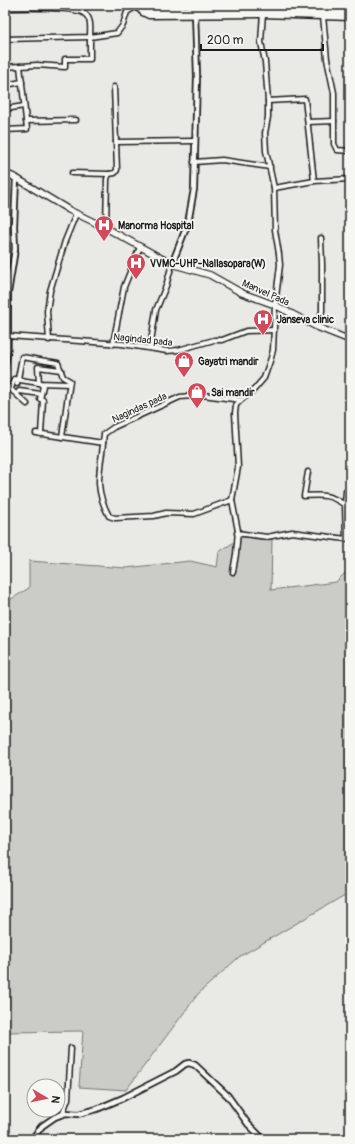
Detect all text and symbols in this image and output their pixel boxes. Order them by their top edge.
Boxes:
scale bar [201,26,323,52]
text: 200 m [207,33,244,48]
hospital icon: Manorma Hospital [93,214,115,242]
place label: Manorma Hospital [118,220,194,232]
hospital icon: VVMC-UHP-Nallasopara(W) [125,252,147,280]
place label: VVMC-UHP-Nallasopara(W) [150,258,266,270]
street label: Manvel Pada [240,277,291,309]
hospital icon: Janseva clinic [252,308,274,336]
place label: Janseva clinic [277,314,334,326]
street label: Nagindad pada [113,331,173,349]
shop icon: Gayatri mandir [173,350,195,378]
place label: Gayatri mandir [198,356,259,368]
shop icon: Sai mandir [186,381,208,409]
place label: Sai mandir [211,387,255,399]
street label: Nagindas pada [110,390,169,426]
north arrow [26,1078,66,1118]
text: N [48,1095,62,1105]

